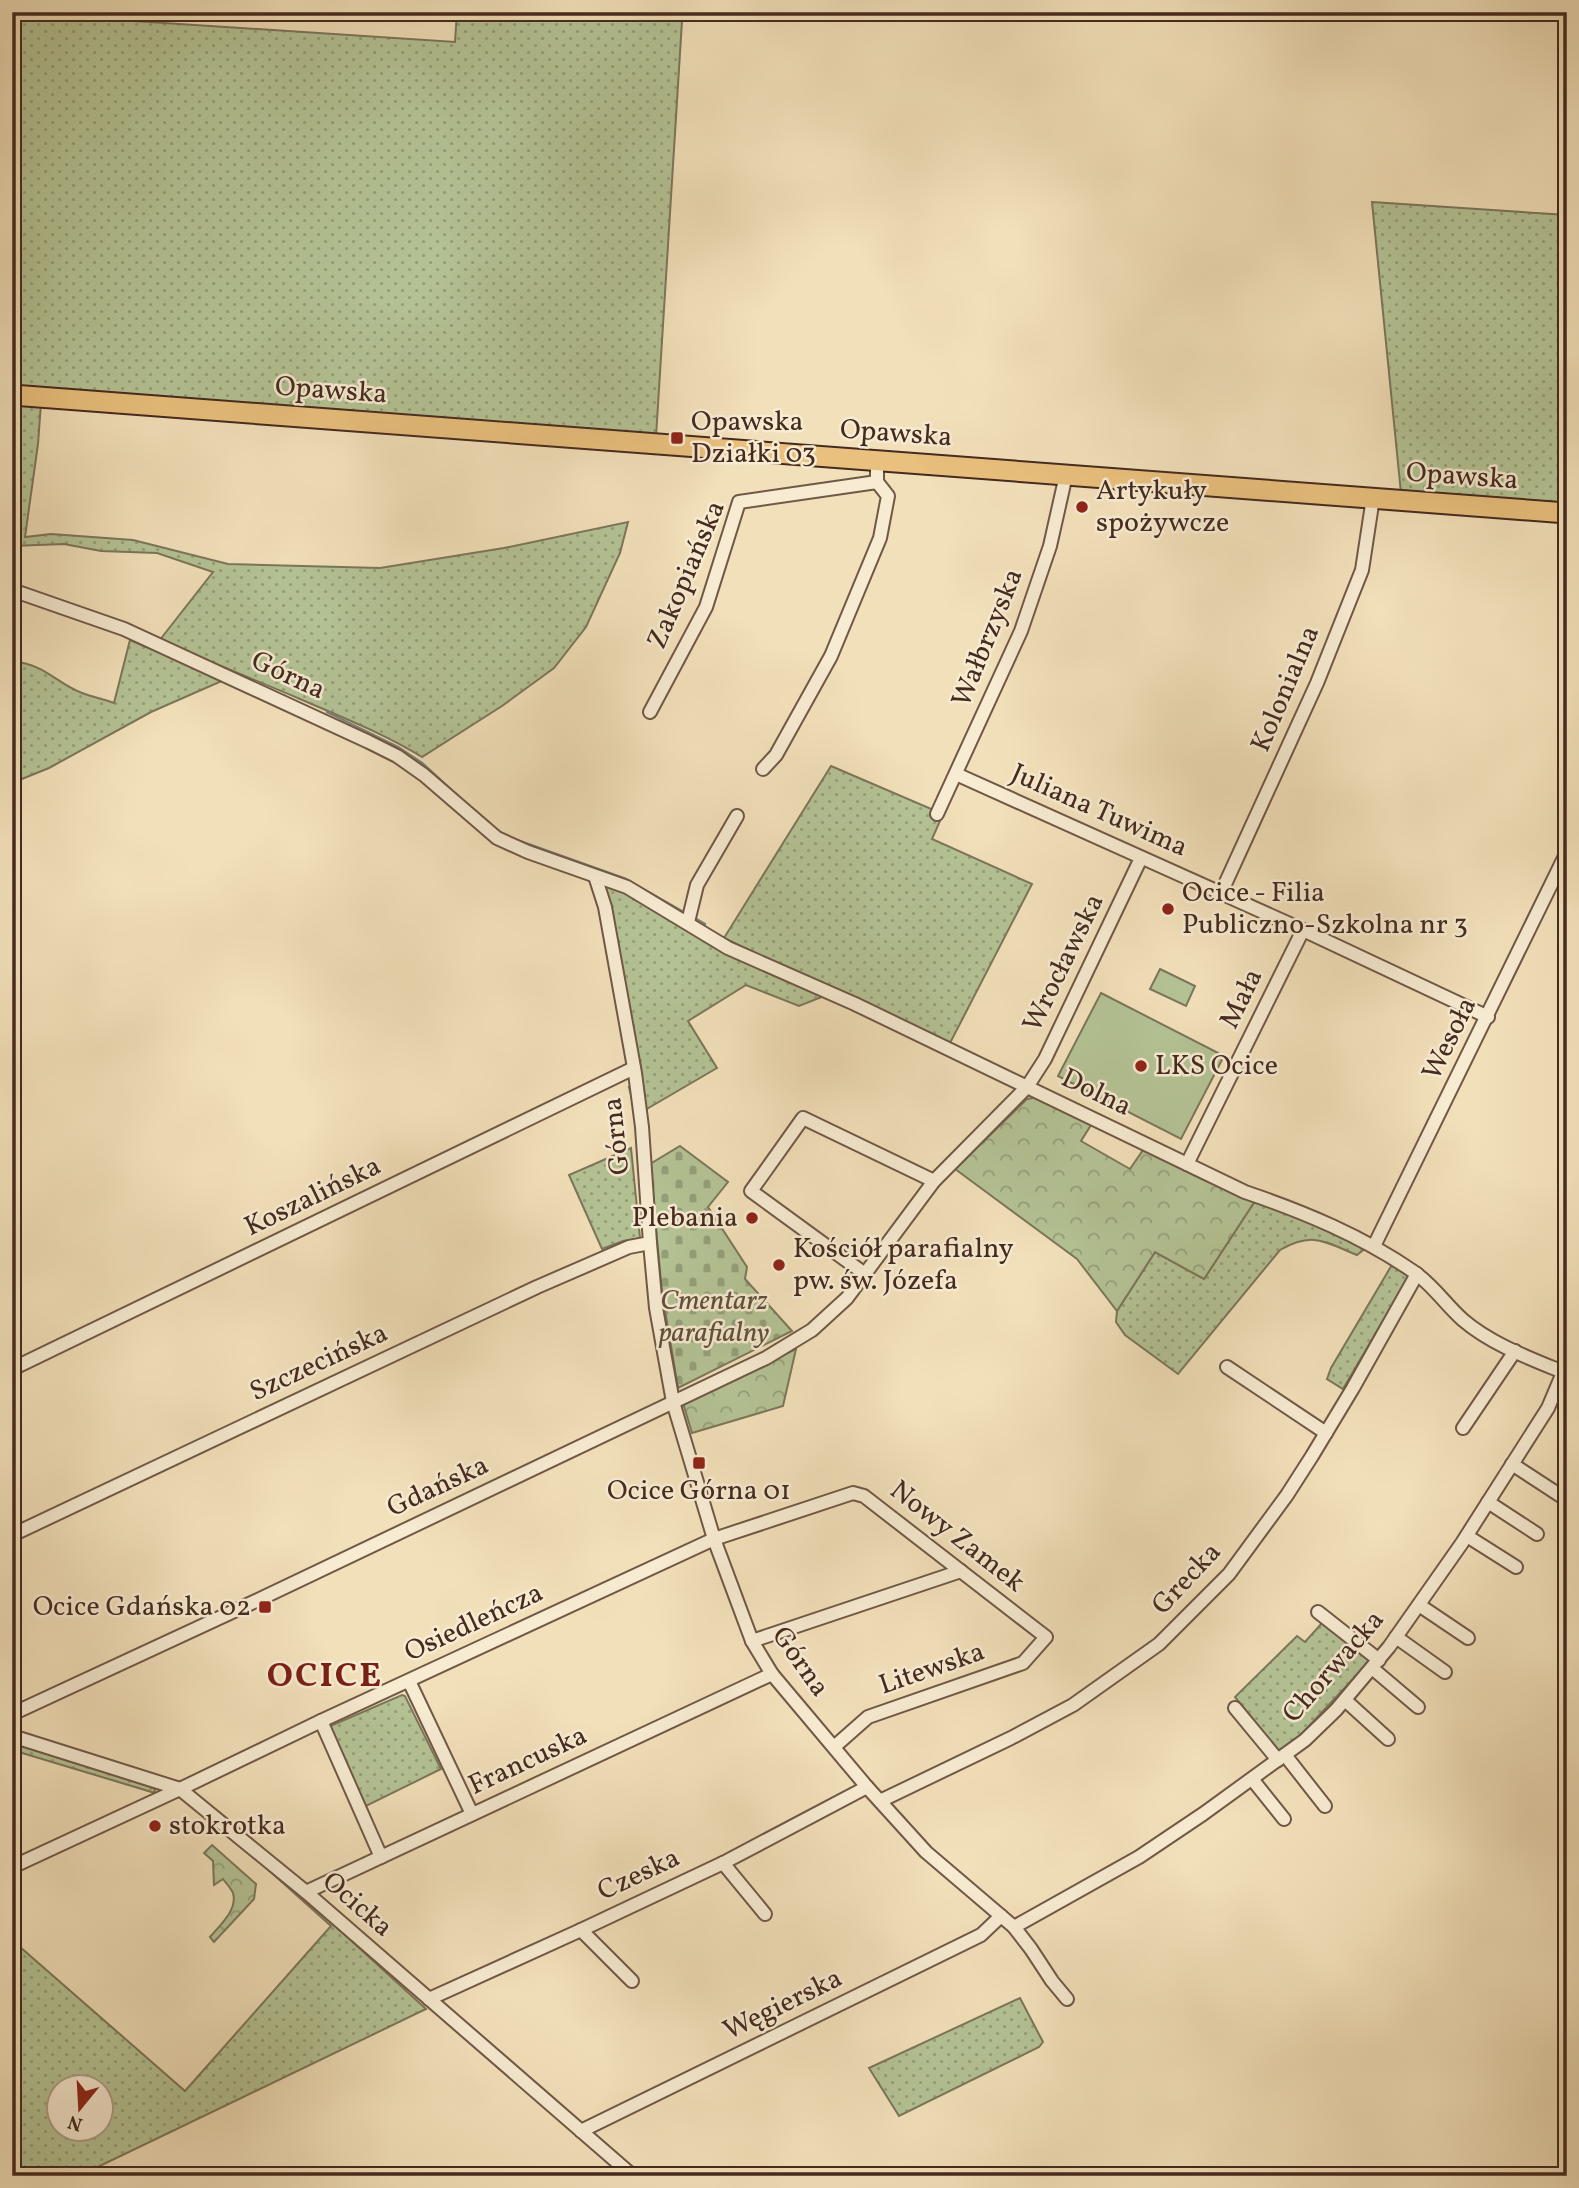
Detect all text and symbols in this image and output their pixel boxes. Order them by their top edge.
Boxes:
street label: Opawska [274,368,388,414]
place label: Opawska Działki 03 [691,403,816,474]
street label: Opawska [839,411,953,457]
marker: Opawska Działki 03 [669,430,685,446]
street label: Opawska [1405,454,1519,500]
place label: Artykuły spożywcze [1096,472,1229,543]
street label: Zakopiańska [638,495,736,655]
marker: Artykuły spożywcze [1074,499,1090,515]
street label: Wałbrzyska [943,563,1033,713]
street label: Kolonialna [1242,620,1330,758]
street label: Górna [245,642,331,710]
street label: Juliana Tuwima [1004,755,1194,867]
place label: Ocice - Filia Publiczno-Szkolna nr 3 [1182,874,1468,945]
street label: Wrocławska [1014,887,1114,1039]
marker: Ocice - Filia Publiczno-Szkolna nr 3 [1160,901,1176,917]
street label: Mała [1211,962,1273,1036]
street label: Wesoła [1413,991,1487,1087]
place label: LKS Ocice [1155,1047,1278,1086]
marker: LKS Ocice [1133,1058,1149,1074]
street label: Dolna [1054,1059,1138,1127]
street label: Górna [594,1095,640,1177]
street label: Koszalińska [238,1147,388,1247]
place label: Plebania [632,1199,738,1238]
marker: Plebania [744,1210,760,1226]
place label: Kościół parafialny pw. św. Józefa [793,1230,1014,1301]
marker: Kościół parafialny pw. św. Józefa [771,1257,787,1273]
park label: Cmentarz parafialny [659,1282,770,1353]
street label: Szczecińska [244,1314,394,1412]
street label: Gdańska [381,1446,495,1528]
marker: Ocice Górna 01 [691,1455,707,1471]
place label: Ocice Górna 01 [607,1472,791,1511]
street label: Nowy Zamek [881,1472,1033,1602]
street label: Grecka [1143,1534,1231,1624]
street label: Osiedleńcza [398,1574,550,1672]
place label: Ocice Gdańska 02 [33,1588,251,1627]
marker: Ocice Gdańska 02 [257,1599,273,1615]
street label: Chorwacka [1274,1602,1394,1732]
street label: Górna [762,1619,838,1705]
street label: Litewska [874,1633,990,1705]
district label: OCICE [267,1653,383,1701]
street label: Francuska [462,1717,594,1805]
place label: stokrotka [169,1807,286,1846]
marker: stokrotka [147,1818,163,1834]
street label: Czeska [591,1839,687,1911]
street label: Ocicka [313,1863,401,1947]
street label: Węgierska [717,1959,849,2051]
north arrow [46,2072,116,2142]
text: N [65,2108,86,2137]

